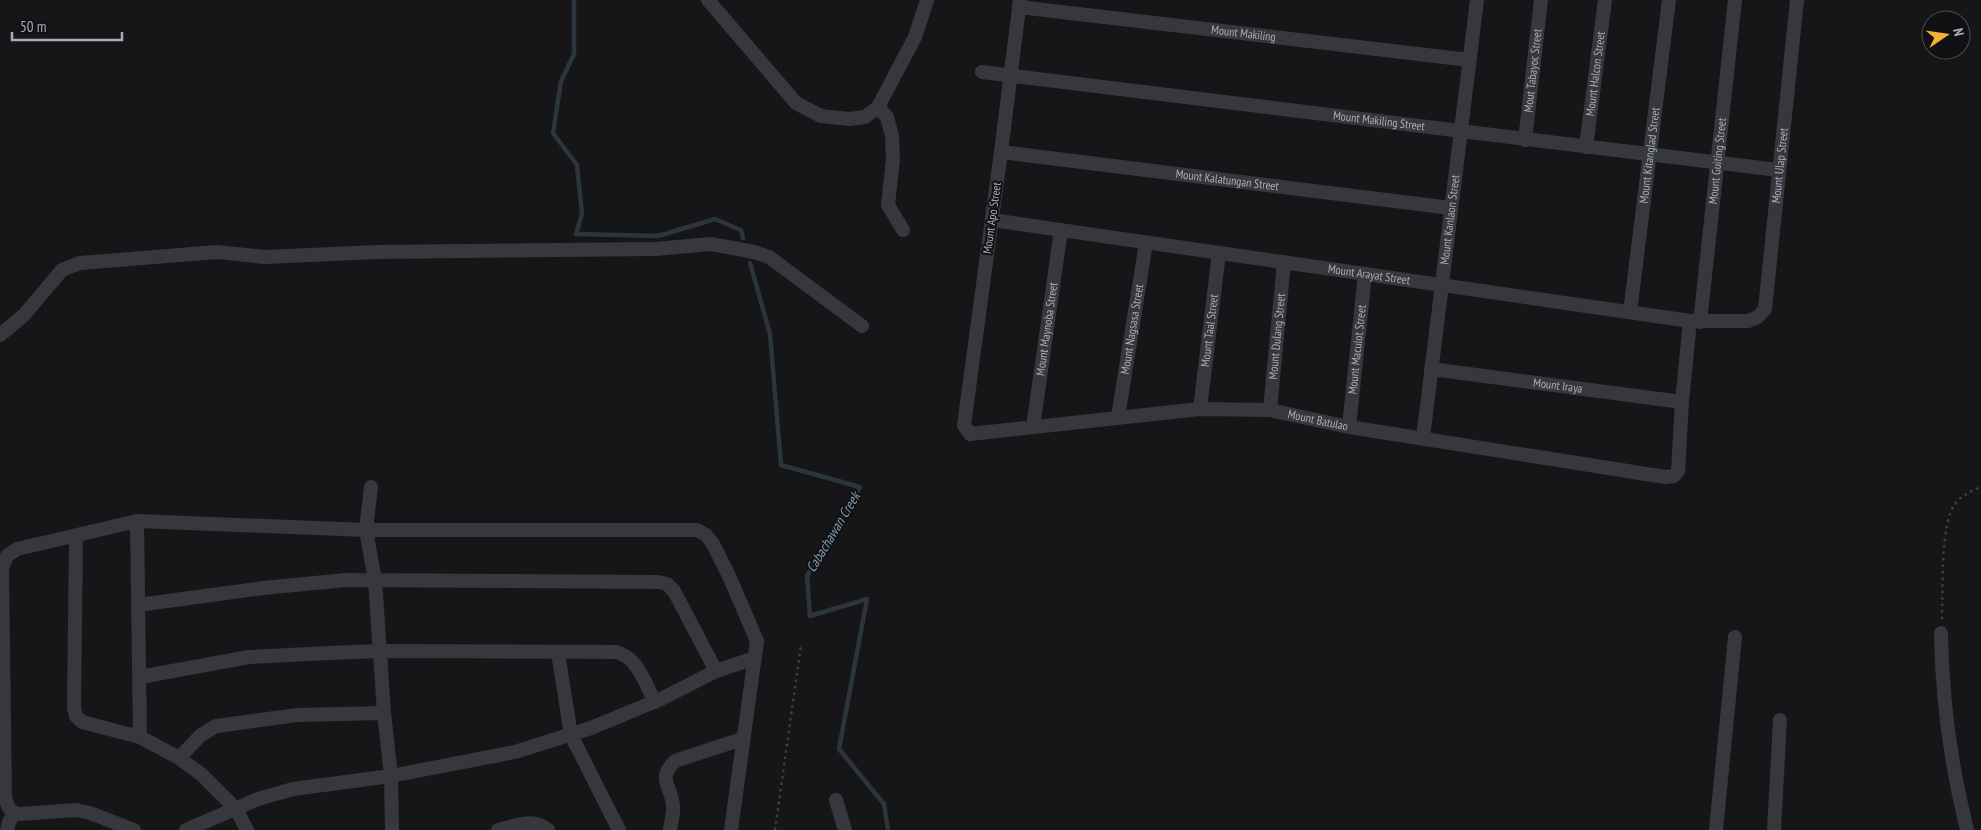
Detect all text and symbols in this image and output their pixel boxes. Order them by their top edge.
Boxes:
scale bar [12,10,122,42]
north arrow [1921,10,1971,60]
text: 50 m [20,17,46,36]
street label: Mount Makiling [1210,22,1277,44]
text: N [1949,26,1968,38]
street label: Mout Tabayoc Street [1520,27,1545,113]
street label: Mount Halcon Street [1582,30,1608,117]
street label: Mount Kitanglad Street [1636,106,1663,204]
street label: Mount Makiling Street [1332,107,1426,134]
street label: Mount Guiting Street [1705,116,1729,205]
street label: Mount Ulap Street [1768,126,1791,204]
street label: Mount Kalatungan Street [1175,166,1280,194]
street label: Mount Kanlaon Street [1436,173,1462,265]
street label: Mount Apo Street [979,180,1004,255]
street label: Mount Arayat Street [1327,261,1412,288]
street label: Mount Maynoba Street [1032,281,1061,377]
street label: Mount Nagsasa Street [1117,282,1146,375]
street label: Mount Dulang Street [1265,292,1288,380]
street label: Mount Taal Street [1197,293,1221,368]
street label: Mount Maculot Street [1344,303,1369,395]
street label: Mount Iraya [1532,375,1584,396]
street label: Mount Batulao [1287,406,1350,434]
water label: Cabachawan Creek [802,487,865,575]

